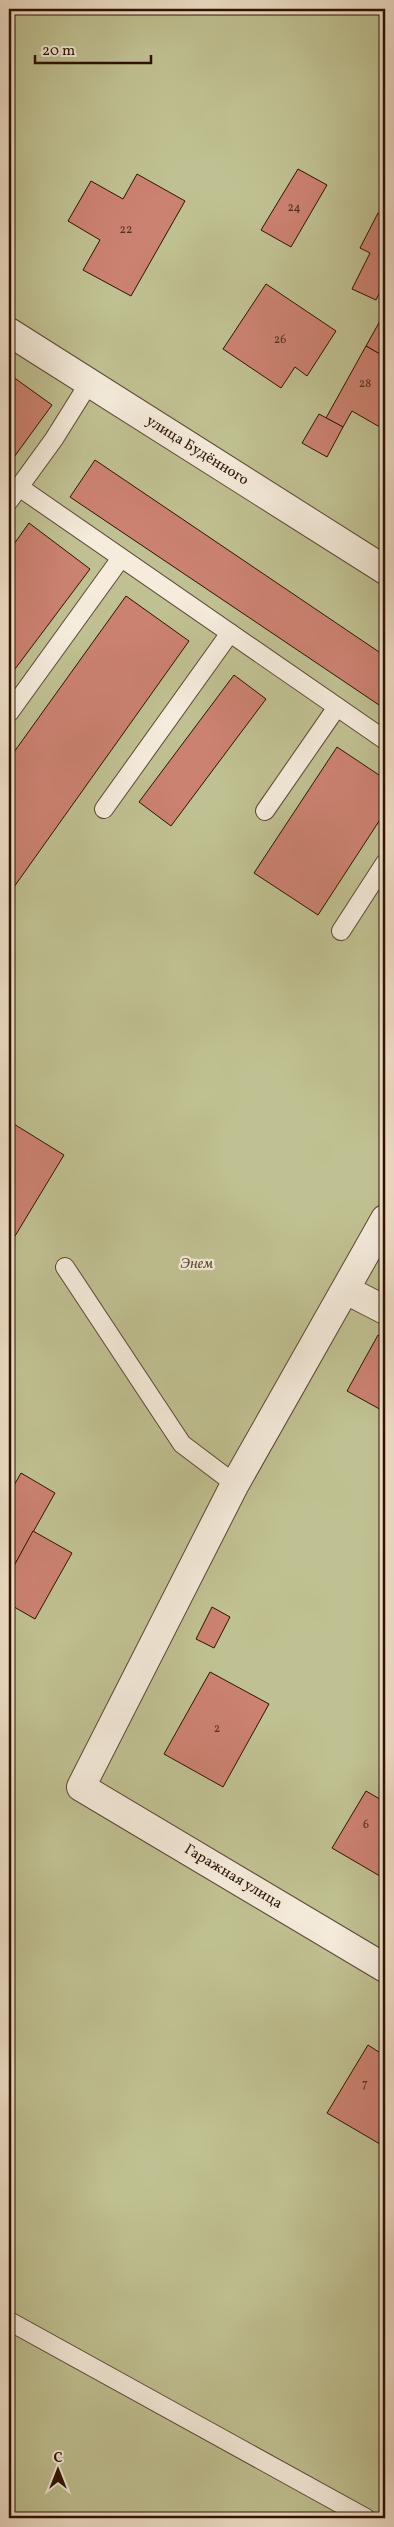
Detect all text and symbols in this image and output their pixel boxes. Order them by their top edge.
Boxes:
scale bar [35,32,151,64]
text: 20 m [42,41,75,62]
house number: 24 [287,200,301,216]
house number: 22 [120,222,132,238]
house number: 26 [274,332,286,348]
house number: 28 [359,376,371,392]
street label: улица Будённого [141,411,253,491]
park label: Энем [181,1254,213,1275]
house number: 2 [214,1721,220,1737]
house number: 6 [363,1817,369,1833]
street label: Гаражная улица [180,1839,286,1915]
house number: 7 [362,2076,368,2092]
north arrow [32,2444,82,2494]
text: С [53,2449,63,2468]

